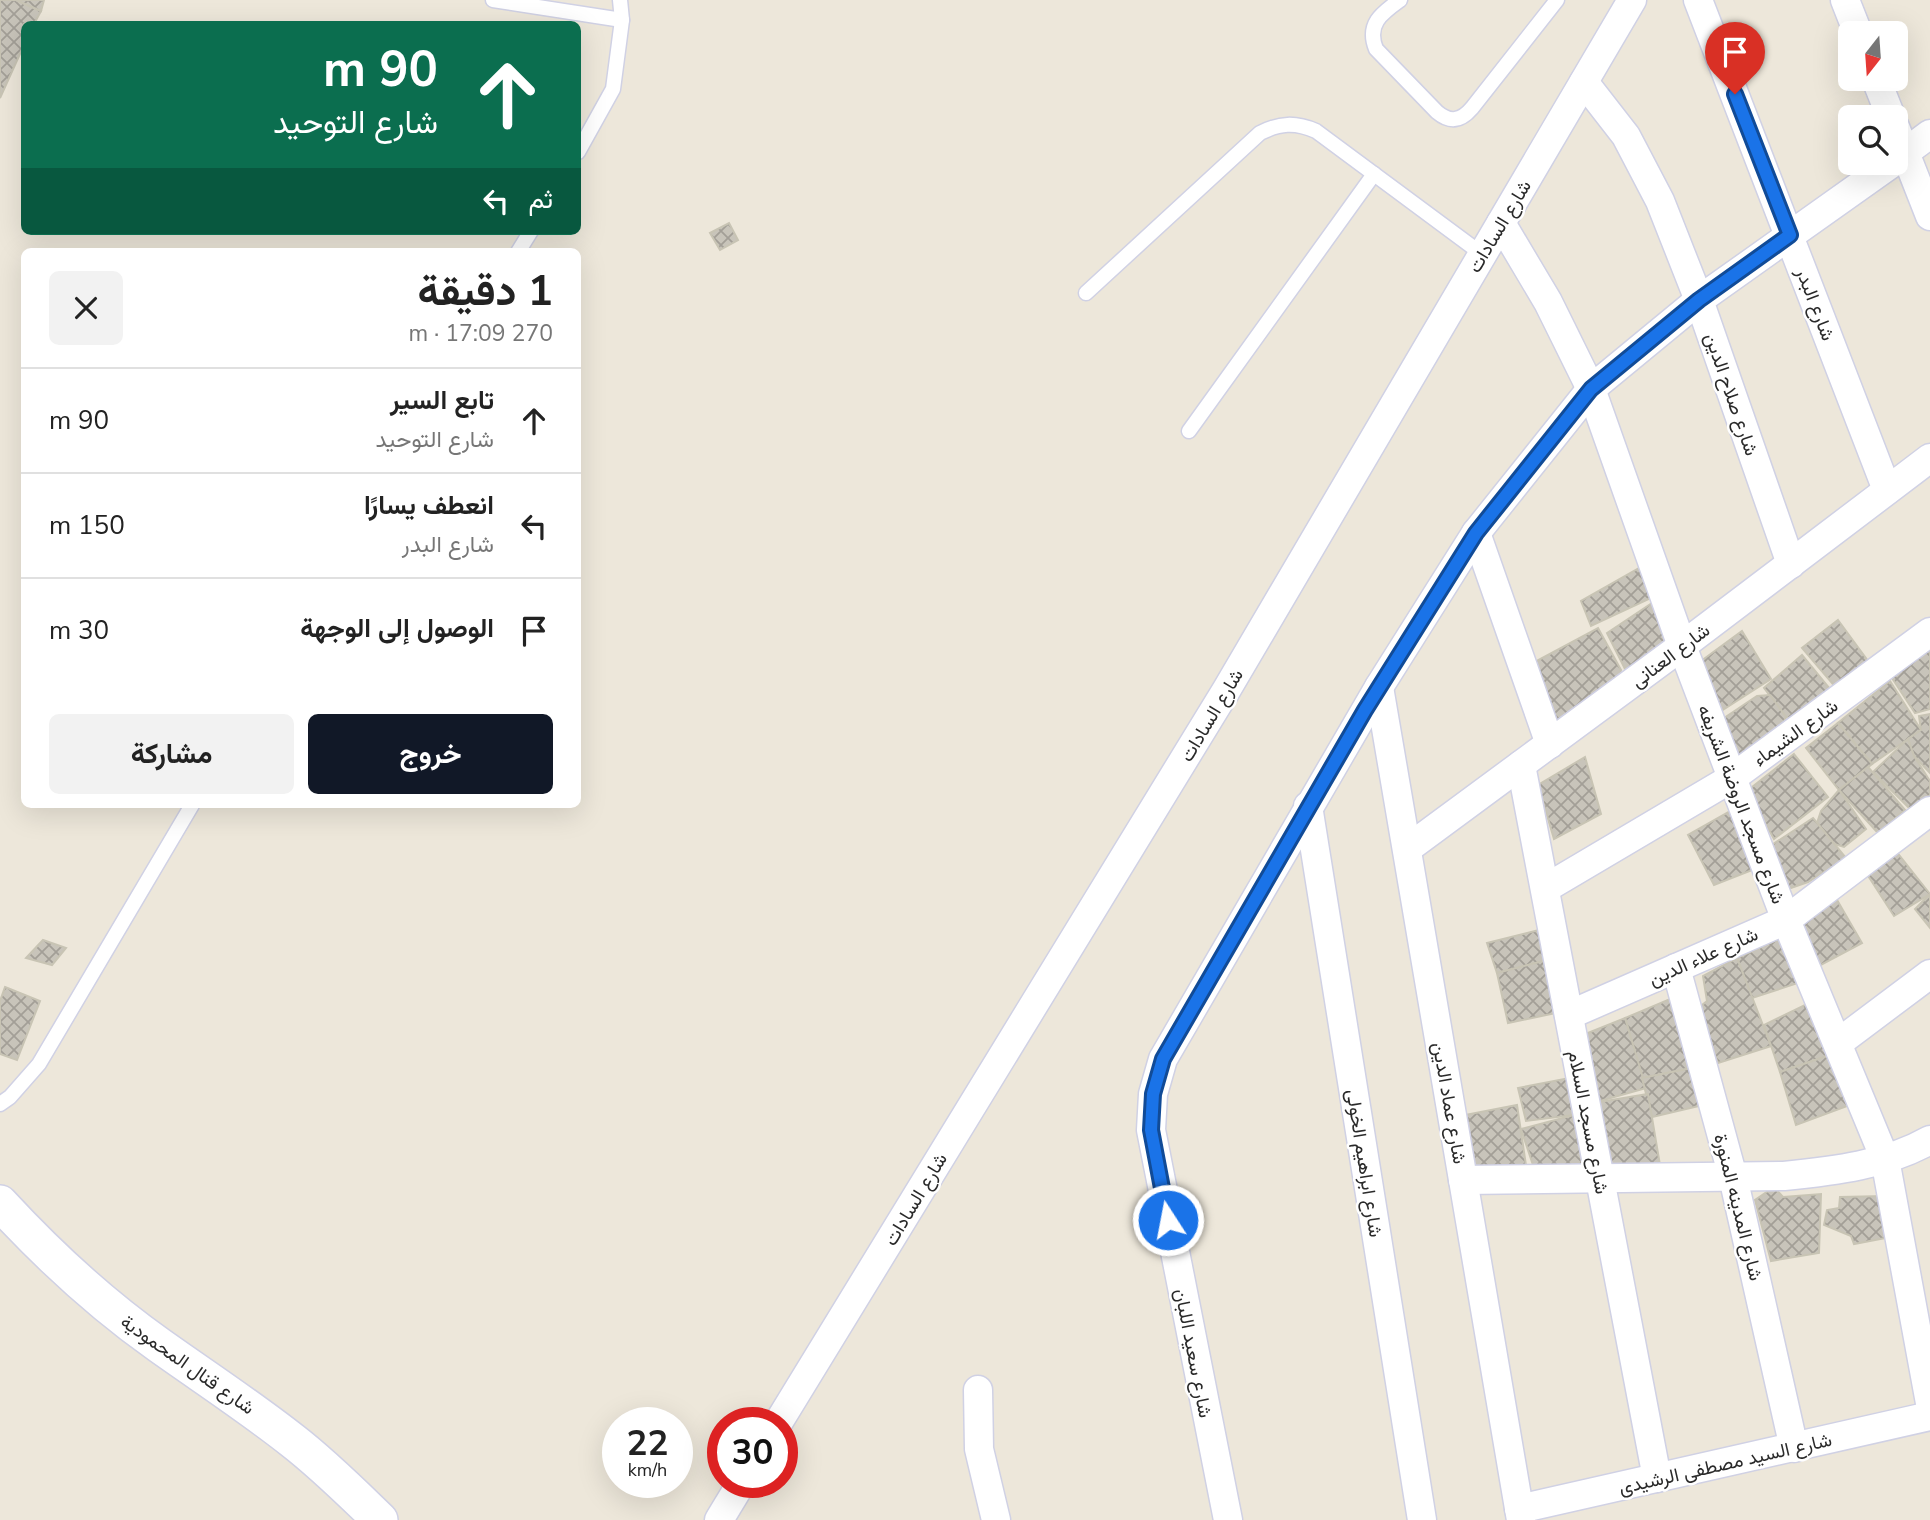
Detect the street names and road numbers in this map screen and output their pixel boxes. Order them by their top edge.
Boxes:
street label: شارع السادات [1462,175,1538,278]
street label: شارع البدر [1789,263,1841,345]
street label: شارع صلاح الدين [1698,329,1764,459]
street label: شارع العنانى [1626,617,1716,694]
street label: شارع السادات [1174,664,1250,767]
street label: شارع الشيماء [1748,693,1843,773]
street label: شارع مسجد الروضة الشريفه [1691,701,1791,908]
street label: شارع علاء الدين [1645,921,1762,993]
street label: شارع عماد الدين [1426,1040,1473,1166]
street label: شارع مسجد السلام [1561,1048,1615,1196]
street label: شارع ابراهيم الخولى [1339,1087,1389,1239]
street label: شارع المدينه المنورة [1707,1131,1769,1283]
street label: شارع السادات [878,1148,954,1251]
street label: شارع سعيد اللبان [1168,1286,1218,1420]
street label: شارع قنال المحمودية [115,1309,260,1421]
street label: شارع السيد مصطفى الرشيدى [1616,1427,1834,1501]

